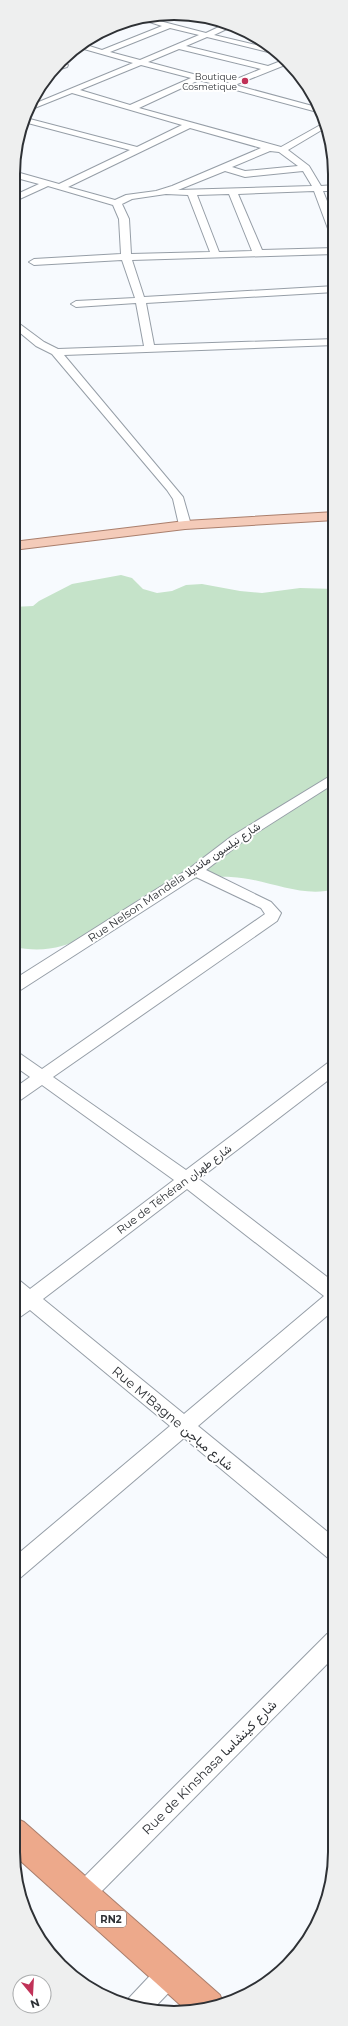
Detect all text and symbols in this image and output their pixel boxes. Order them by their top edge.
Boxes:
place label: Boutique Cosmetique [182,71,238,92]
marker: Boutique Cosmetique [240,76,250,86]
street label: Rue Nelson Mandela شارع نيلسون مانديلا [85,819,264,946]
street label: Rue de Téhéran شارع طهران [114,1141,235,1238]
street label: Rue M'Bagne شارع مباجن [108,1363,237,1475]
street label: Rue de Kinshasa شارع كينشاسا [138,1696,281,1839]
road number: RN2 [96,1911,126,1927]
north arrow [12,1974,52,2014]
text: N [29,1995,41,2012]

